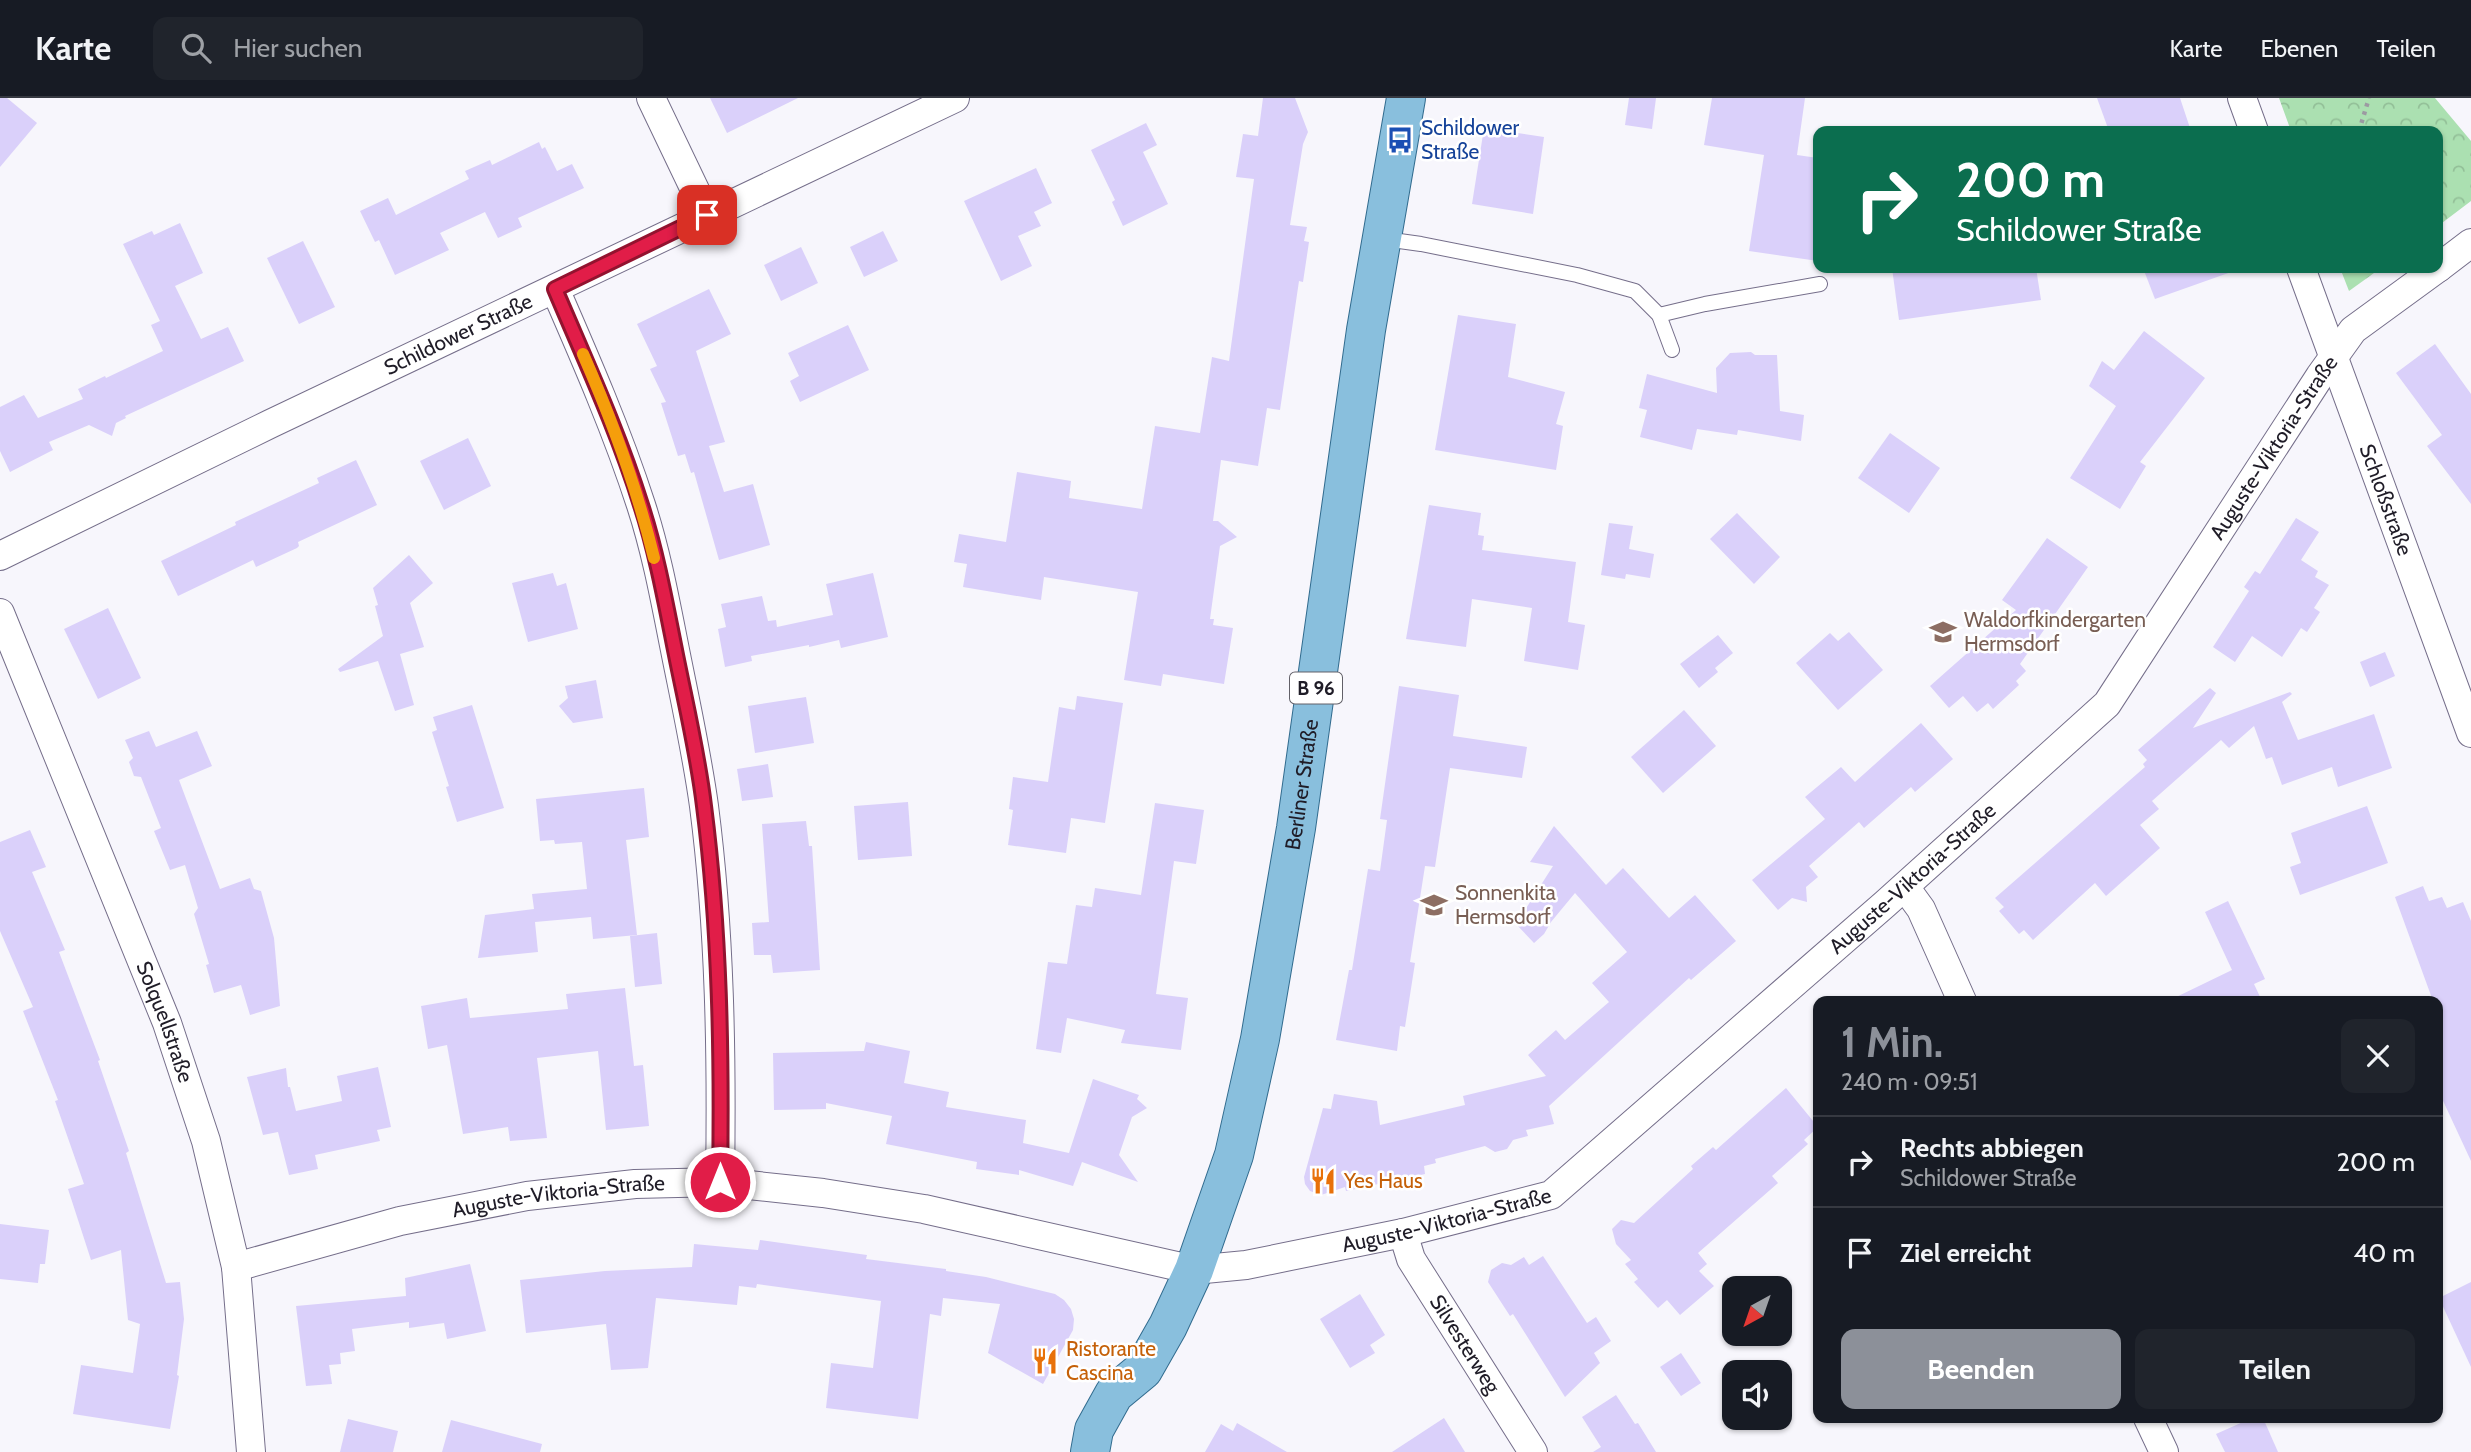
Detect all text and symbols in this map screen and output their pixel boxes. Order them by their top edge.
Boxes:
search box [153,17,643,80]
text: Karte [35,28,111,68]
icon: search [177,29,215,67]
text: Hier suchen [233,32,362,64]
text: Karte [2169,34,2222,63]
text: Ebenen [2260,34,2338,63]
text: Teilen [2376,34,2436,63]
place label: Schildower Straße [1421,115,1519,164]
bus stop icon: Schildower Straße [1385,125,1415,155]
text: 200 m [1956,150,2105,209]
icon: right [1841,154,1932,245]
pin [677,185,737,245]
icon: arrive [688,196,726,234]
text: Schildower Straße [1956,210,2202,249]
street label: Schildower Straße [380,288,536,380]
street label: Auguste-Viktoria-Straße [2204,350,2343,544]
street label: Schloßstraße [2354,441,2418,559]
place label: Waldorfkindergarten Hermsdorf [1964,607,2146,656]
school or university icon: Waldorfkindergarten Hermsdorf [1928,617,1958,647]
road number: B 96 [1290,673,1342,704]
street label: Berliner Straße [1279,717,1323,852]
street label: Auguste-Viktoria-Straße [1824,797,2001,959]
place label: Sonnenkita Hermsdorf [1455,880,1556,929]
school or university icon: Sonnenkita Hermsdorf [1419,890,1449,920]
street label: Solquellstraße [131,958,199,1086]
text: 1 Min. [1841,1016,1943,1068]
button: close [2341,1019,2415,1093]
text: 240 m · 09:51 [1841,1068,1977,1096]
text: Rechts abbiegen [1900,1132,2084,1164]
icon: right [1841,1143,1879,1181]
position arrow [683,1145,757,1219]
text: 200 m [2336,1146,2415,1178]
text: Schildower Straße [1900,1164,2077,1192]
restaurant icon: Yes Haus [1308,1166,1338,1196]
place label: Yes Haus [1343,1168,1423,1193]
street label: Auguste-Viktoria-Straße [450,1170,665,1222]
street label: Auguste-Viktoria-Straße [1340,1182,1554,1257]
icon: arrive [1841,1234,1879,1272]
text: Ziel erreicht [1900,1237,2031,1269]
text: 40 m [2353,1237,2415,1269]
north arrow [1722,1276,1792,1346]
map controls [1722,1276,1792,1430]
street label: Silvesterweg [1425,1290,1506,1398]
button: Beenden [1841,1329,2121,1409]
button: Teilen [2135,1329,2415,1409]
place label: Ristorante Cascina [1066,1336,1156,1385]
restaurant icon: Ristorante Cascina [1030,1346,1060,1376]
button: sound [1722,1360,1792,1430]

